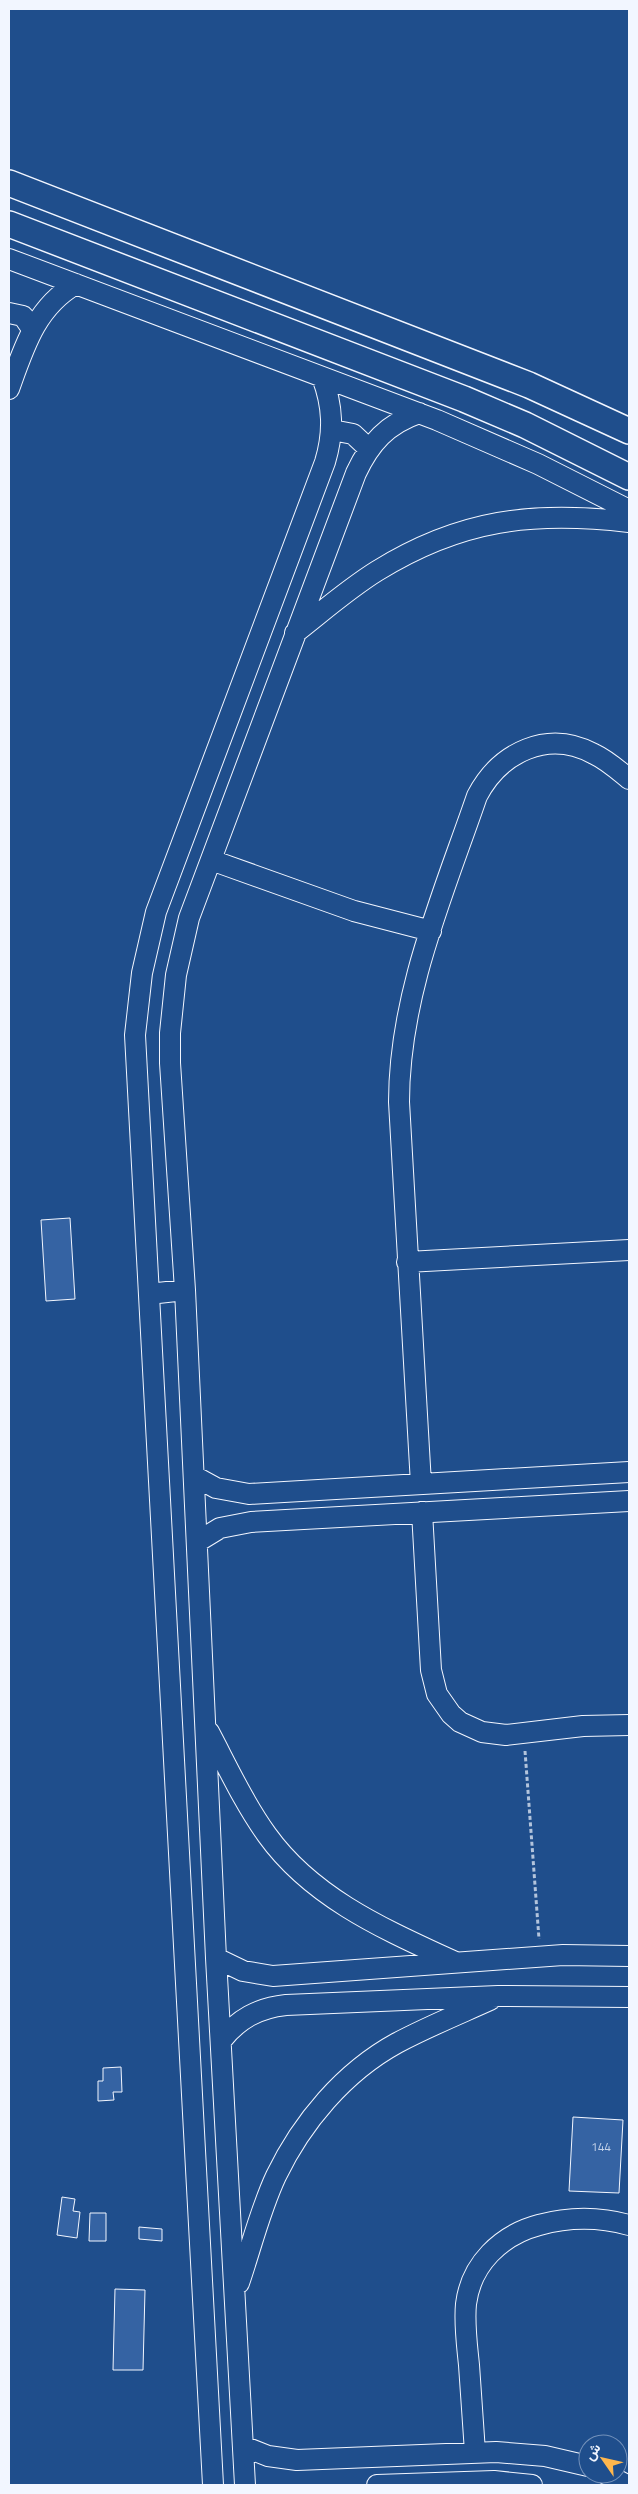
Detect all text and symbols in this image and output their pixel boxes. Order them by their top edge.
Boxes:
house number: 144 [591,2137,611,2156]
north arrow [578,2434,628,2484]
text: ش [578,2438,605,2464]

